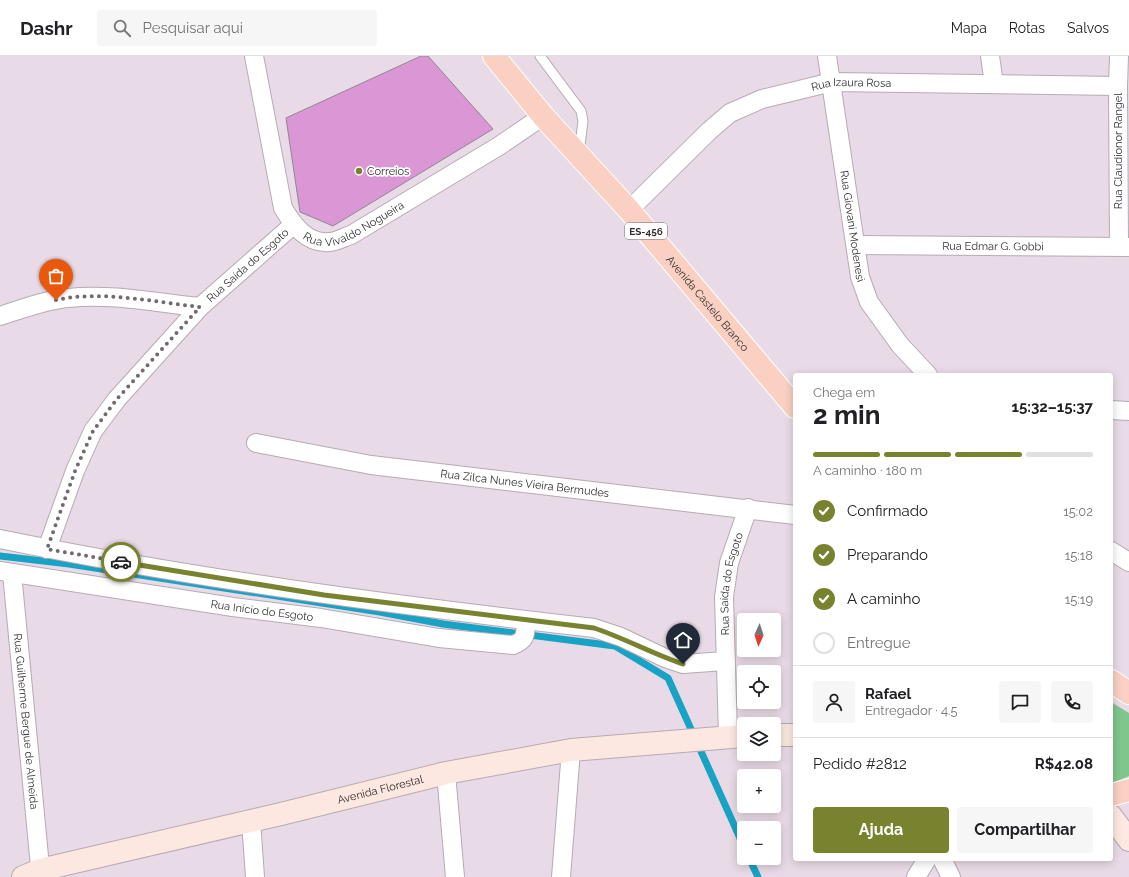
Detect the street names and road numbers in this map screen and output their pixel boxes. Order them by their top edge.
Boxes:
street label: Rua Izaura Rosa [810,76,891,94]
street label: Rua Claudionor Rangel [1112,93,1125,209]
street label: Rua Giovani Modenesi [837,170,867,284]
street label: Rua Vivaldo Nogueira [301,199,406,249]
road number: ES-456 [625,223,667,239]
street label: Rua Saída do Esgoto [204,226,292,305]
street label: Rua Edmar G. Gobbi [942,240,1044,253]
street label: Avenida Castelo Branco [663,253,752,355]
street label: Rua Zilca Nunes Vieira Bermudes [440,467,610,500]
street label: Rua Saída do Esgoto [718,530,746,636]
street label: Rua Início do Esgoto [210,598,315,624]
street label: Rua Guilherme Bergue de Almeida [11,633,41,810]
street label: Avenida Florestal [336,773,425,807]

